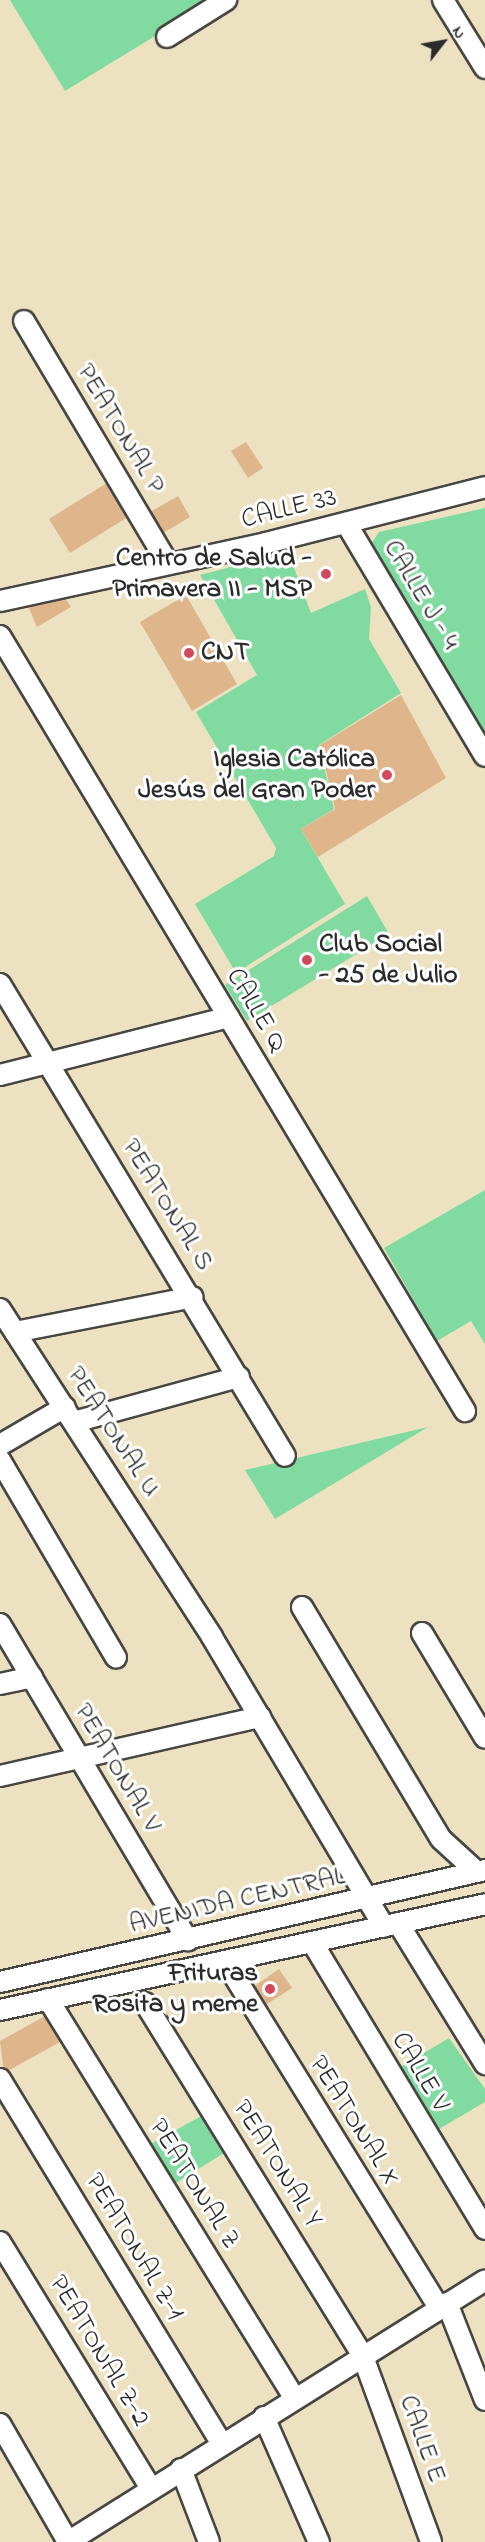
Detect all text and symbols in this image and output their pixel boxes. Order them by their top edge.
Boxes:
north arrow [413,12,473,72]
text: N [445,22,471,44]
street label: PEATONAL P [69,358,171,500]
street label: CALLE 33 [238,482,340,536]
street label: CALLE J - 4 [376,534,466,656]
place label: Centro de Salud - Primavera II - MSP [112,542,312,605]
marker: Centro de Salud - Primavera II - MSP [317,565,335,583]
place label: CNT [201,637,250,669]
marker: CNT [182,646,196,660]
place label: Iglesia Católica Jesús del Gran Poder [138,743,375,806]
marker: Iglesia Católica Jesús del Gran Poder [380,768,394,782]
place label: Club Social - 25 de Julio [319,928,457,991]
marker: Club Social - 25 de Julio [300,953,314,967]
street label: CALLE Q [218,962,294,1058]
street label: PEATONAL S [114,1133,220,1277]
street label: PEATONAL U [59,1361,167,1503]
street label: PEATONAL V [66,1698,168,1838]
street label: AVENIDA CENTRAL [126,1860,348,1942]
place label: Frituras Rosita y meme [92,1957,258,2020]
marker: Frituras Rosita y meme [263,1982,277,1996]
street label: CALLE V [384,2026,456,2118]
street label: PEATONAL X [301,2050,407,2192]
street label: PEATONAL Y [225,2094,329,2234]
street label: PEATONAL Z [141,2113,247,2255]
street label: PEATONAL Z-1 [77,2168,191,2326]
street label: PEATONAL Z-2 [41,2269,157,2433]
street label: CALLE E [391,2391,453,2487]

